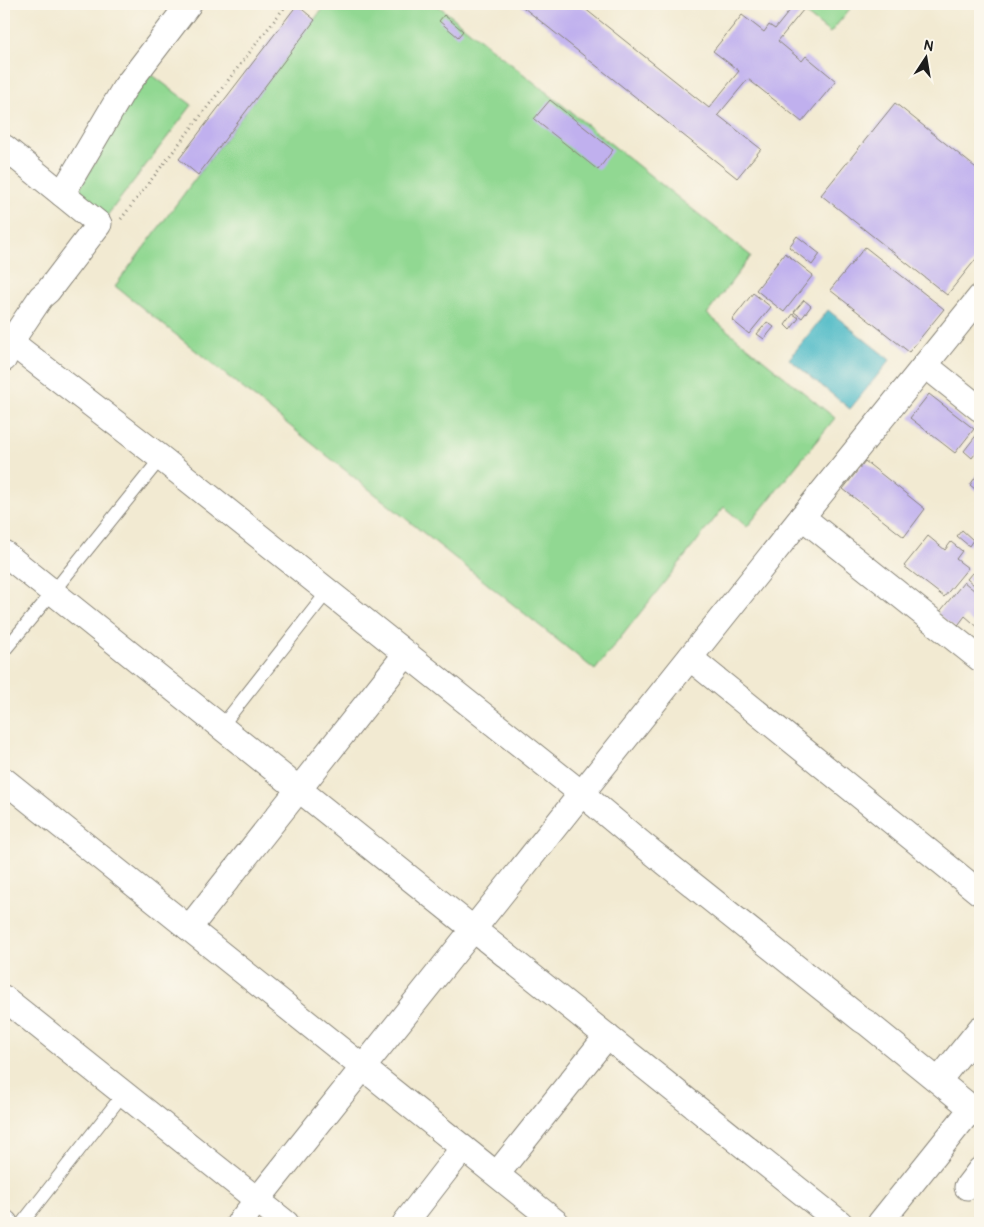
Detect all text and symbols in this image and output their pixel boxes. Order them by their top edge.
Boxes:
north arrow [902,32,952,82]
text: N [922,36,935,55]

